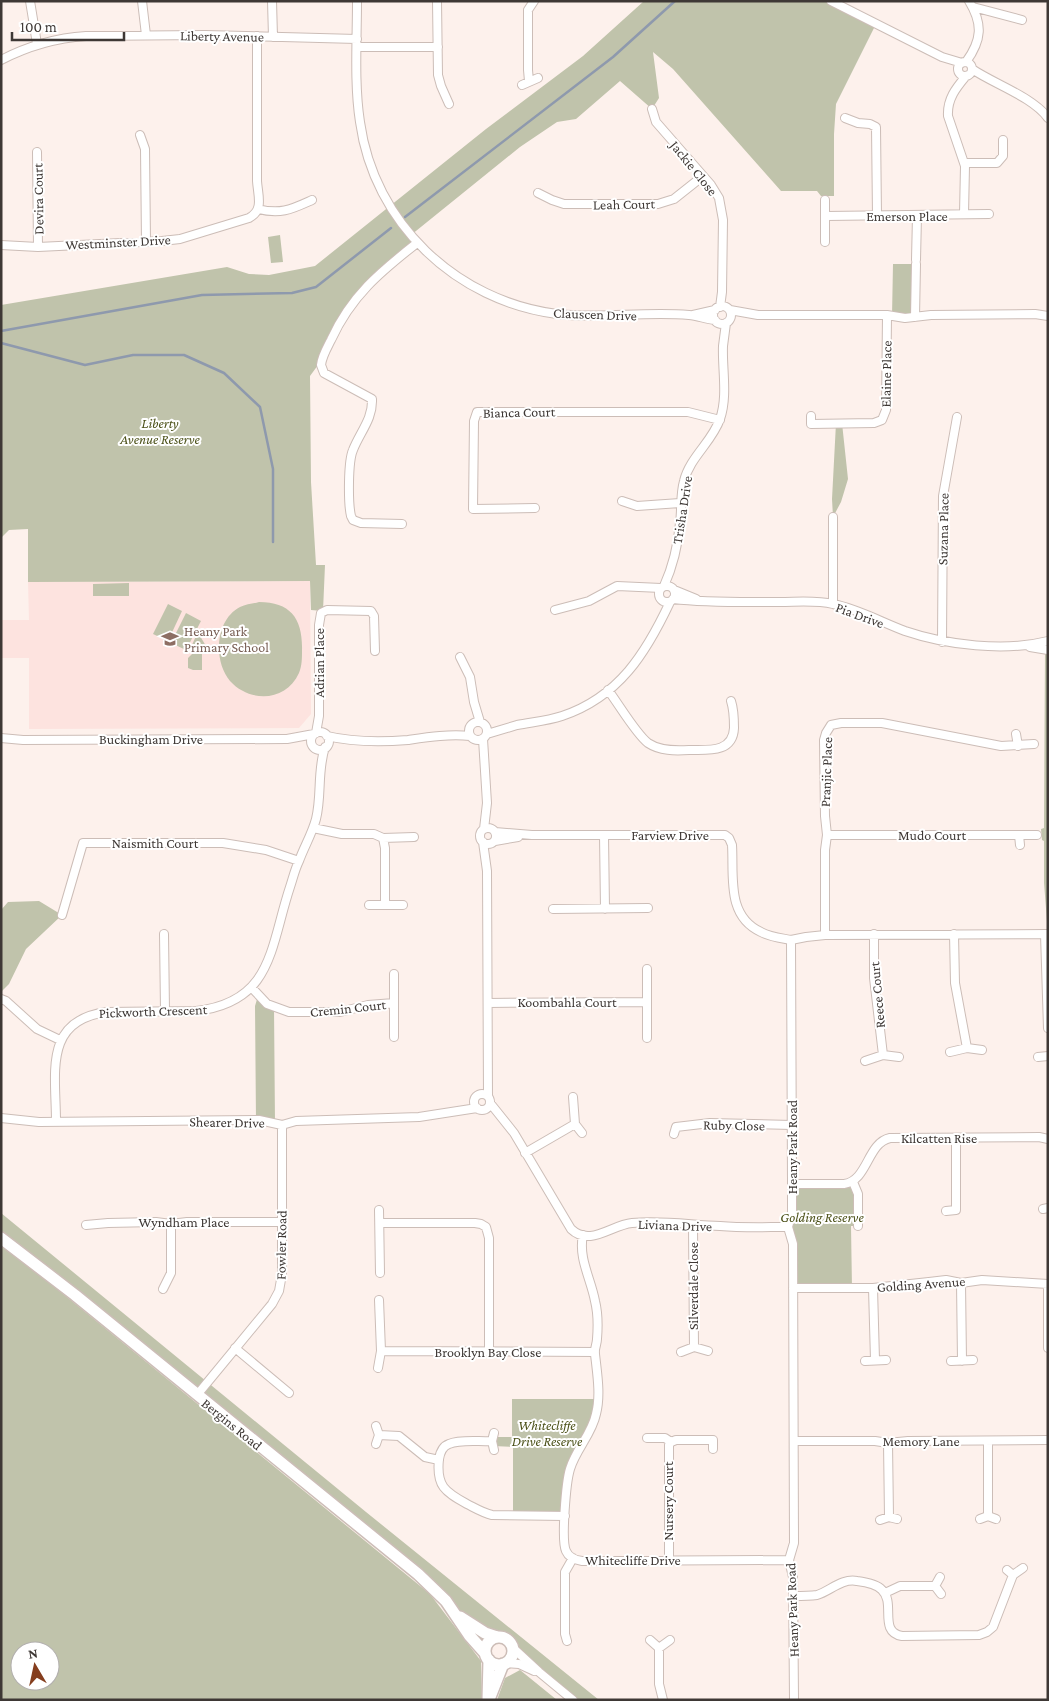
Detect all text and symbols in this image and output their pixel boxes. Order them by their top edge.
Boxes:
scale bar [12,10,125,42]
text: 100 m [20,19,57,35]
street label: Liberty Avenue [180,27,264,45]
street label: Jackie Close [666,136,721,199]
street label: Devira Court [29,163,47,235]
street label: Leah Court [593,195,655,213]
street label: Emerson Place [866,208,948,224]
street label: Westminster Drive [65,231,171,253]
street label: Clauscen Drive [553,305,637,323]
street label: Elaine Place [877,340,895,408]
street label: Bianca Court [483,403,556,421]
park label: Liberty Avenue Reserve [119,415,201,447]
street label: Trisha Drive [669,475,695,545]
street label: Suzana Place [934,493,952,565]
street label: Pia Drive [834,599,886,631]
place label: Heany Park Primary School [184,623,269,655]
street label: Adrian Place [311,628,327,698]
school or university icon: Heany Park Primary School [160,629,180,649]
street label: Buckingham Drive [99,731,203,747]
street label: Pranjic Place [817,737,836,807]
street label: Farview Drive [631,827,709,843]
street label: Mudo Court [898,827,966,843]
street label: Naismith Court [112,835,199,851]
street label: Reece Court [866,961,888,1029]
street label: Koombahla Court [517,994,617,1010]
street label: Cremin Court [309,996,387,1020]
street label: Pickworth Crescent [99,1001,208,1021]
street label: Heany Park Road [784,1099,800,1194]
street label: Shearer Drive [189,1113,265,1131]
street label: Ruby Close [703,1116,765,1134]
street label: Kilcatten Rise [901,1130,977,1146]
street label: Fowler Road [272,1209,290,1280]
park label: Golding Reserve [780,1209,864,1225]
street label: Wyndham Place [139,1214,229,1230]
street label: Liviana Drive [638,1216,712,1234]
street label: Silverdale Close [685,1242,701,1330]
street label: Golding Avenue [876,1273,966,1295]
street label: Brooklyn Bay Close [435,1344,541,1360]
street label: Bergins Road [199,1395,266,1454]
park label: Whitecliffe Drive Reserve [512,1417,583,1449]
street label: Memory Lane [882,1433,960,1449]
street label: Nursery Court [660,1461,676,1541]
street label: Whitecliffe Drive [585,1552,681,1568]
street label: Heany Park Road [782,1562,802,1657]
north arrow [10,1641,60,1691]
text: N [27,1644,39,1662]

